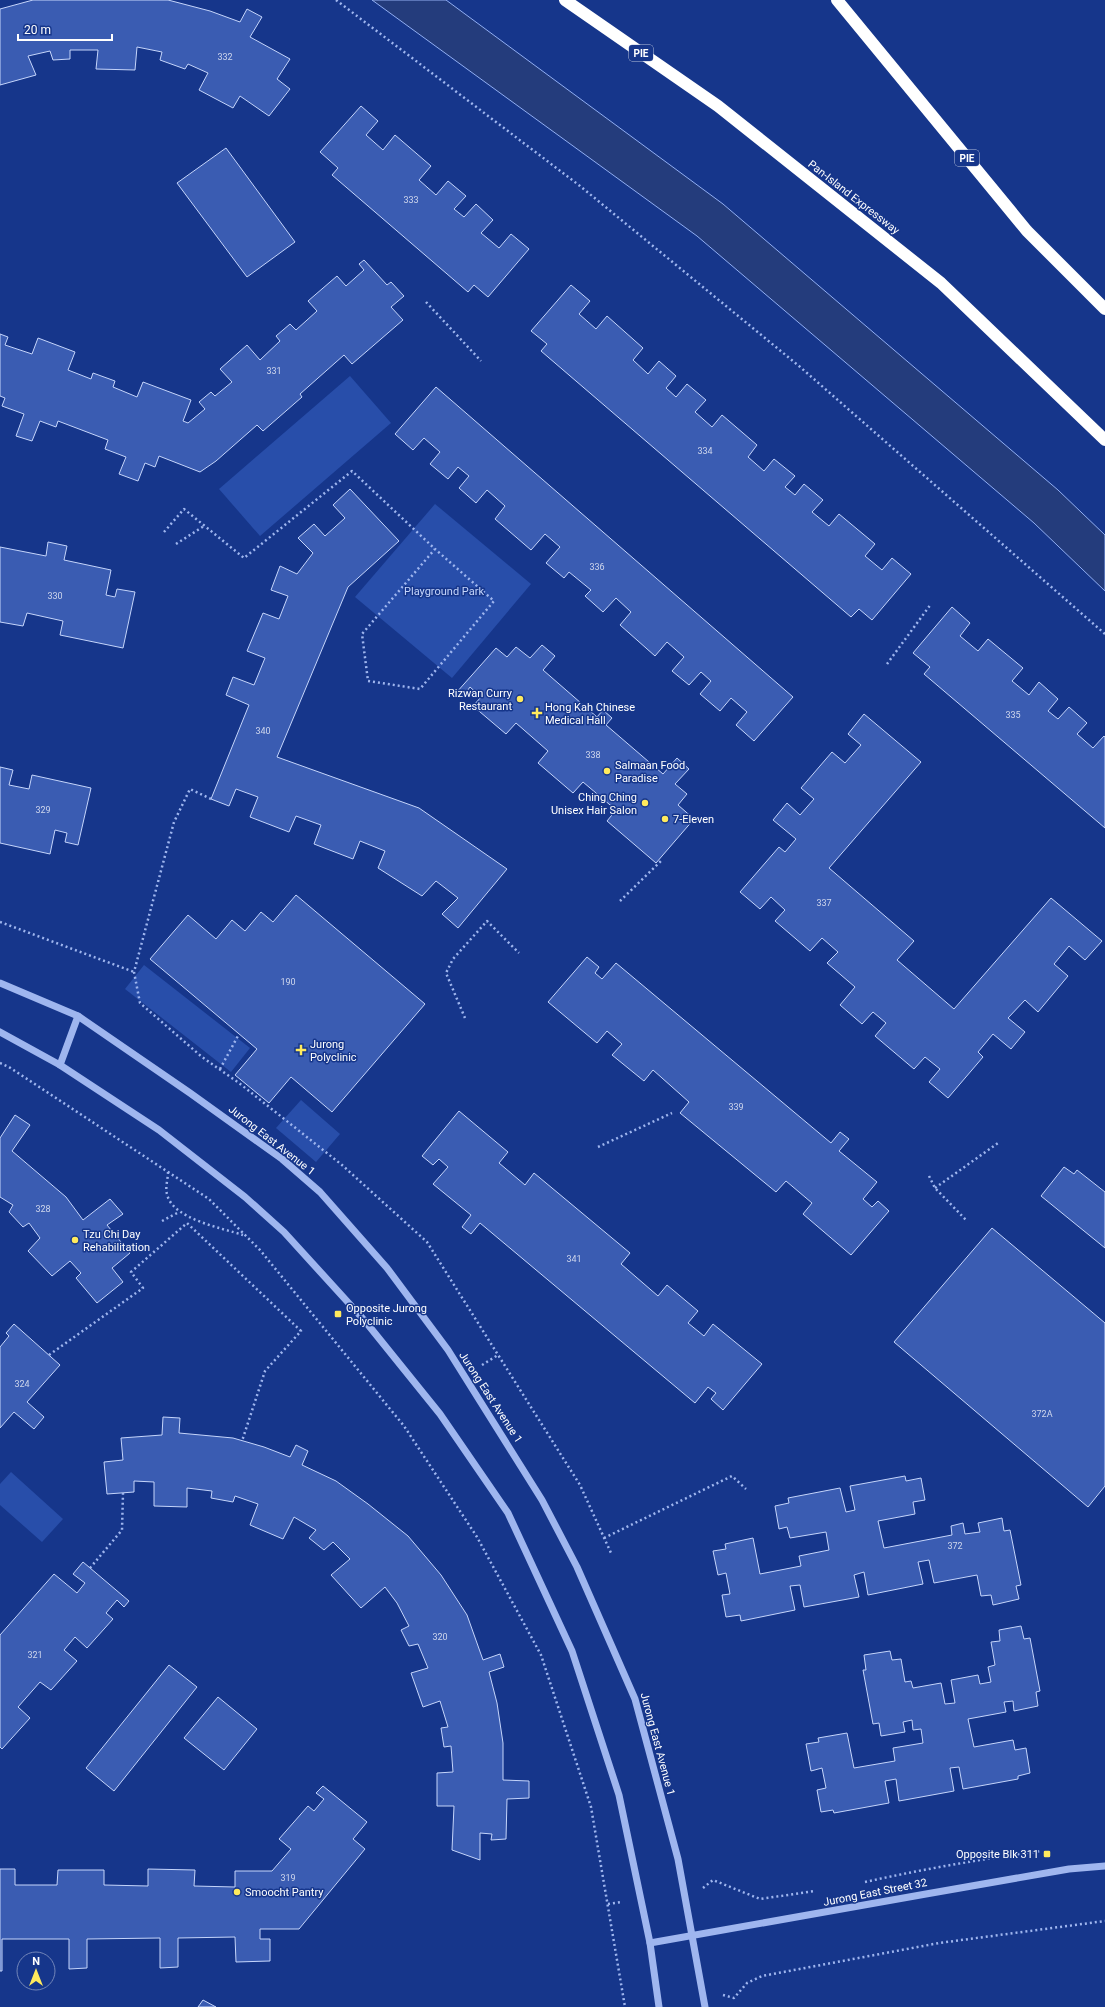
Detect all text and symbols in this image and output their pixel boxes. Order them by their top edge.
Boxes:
scale bar [18,16,112,42]
text: 20 m [24,23,51,37]
road number: PIE [629,45,653,61]
house number: 332 [217,52,233,62]
road number: PIE [955,150,979,166]
street label: Pan-Island Expressway [805,158,903,238]
house number: 333 [403,195,419,205]
house number: 331 [266,366,282,376]
house number: 334 [697,446,713,456]
house number: 336 [589,562,605,572]
park label: Playground Park [404,585,484,598]
house number: 330 [47,591,63,601]
place label: Rizwan Curry Restaurant [448,687,513,713]
marker: Rizwan Curry Restaurant [515,694,525,704]
place label: Hong Kah Chinese Medical Hall [545,701,635,727]
marker: Hong Kah Chinese Medical Hall [532,708,542,718]
house number: 335 [1005,710,1021,720]
house number: 340 [255,726,271,736]
house number: 338 [585,750,601,760]
place label: Salmaan Food Paradise [615,759,685,785]
marker: Salmaan Food Paradise [602,766,612,776]
place label: Ching Ching Unisex Hair Salon [551,791,637,817]
marker: Ching Ching Unisex Hair Salon [640,798,650,808]
house number: 329 [35,805,51,815]
place label: 7-Eleven [673,813,714,826]
marker: 7-Eleven [660,814,670,824]
house number: 337 [816,898,832,908]
house number: 190 [280,977,296,987]
place label: Jurong Polyclinic [310,1038,357,1064]
marker: Jurong Polyclinic [295,1044,307,1056]
house number: 339 [728,1102,744,1112]
street label: Jurong East Avenue 1 [226,1103,318,1178]
house number: 328 [35,1204,51,1214]
place label: Tzu Chi Day Rehabilitation [83,1228,150,1254]
marker: Tzu Chi Day Rehabilitation [70,1235,80,1245]
house number: 341 [566,1254,582,1264]
place label: Opposite Jurong Polyclinic [346,1302,427,1328]
marker: Opposite Jurong Polyclinic [333,1309,343,1319]
street label: Jurong East Avenue 1 [456,1349,525,1445]
house number: 324 [14,1379,30,1389]
house number: 372A [1031,1409,1053,1419]
house number: 372 [947,1541,963,1551]
house number: 320 [432,1632,448,1642]
house number: 321 [27,1650,43,1660]
street label: Jurong East Avenue 1 [638,1691,678,1797]
place label: Opposite Blk 311 [956,1848,1039,1861]
marker: Opposite Blk 311 [1042,1849,1052,1859]
house number: 319 [280,1873,296,1883]
street label: Jurong East Street 32 [822,1876,928,1909]
place label: Smoocht Pantry [245,1886,324,1899]
marker: Smoocht Pantry [232,1887,242,1897]
north arrow [16,1951,56,1991]
text: N [32,1955,40,1968]

